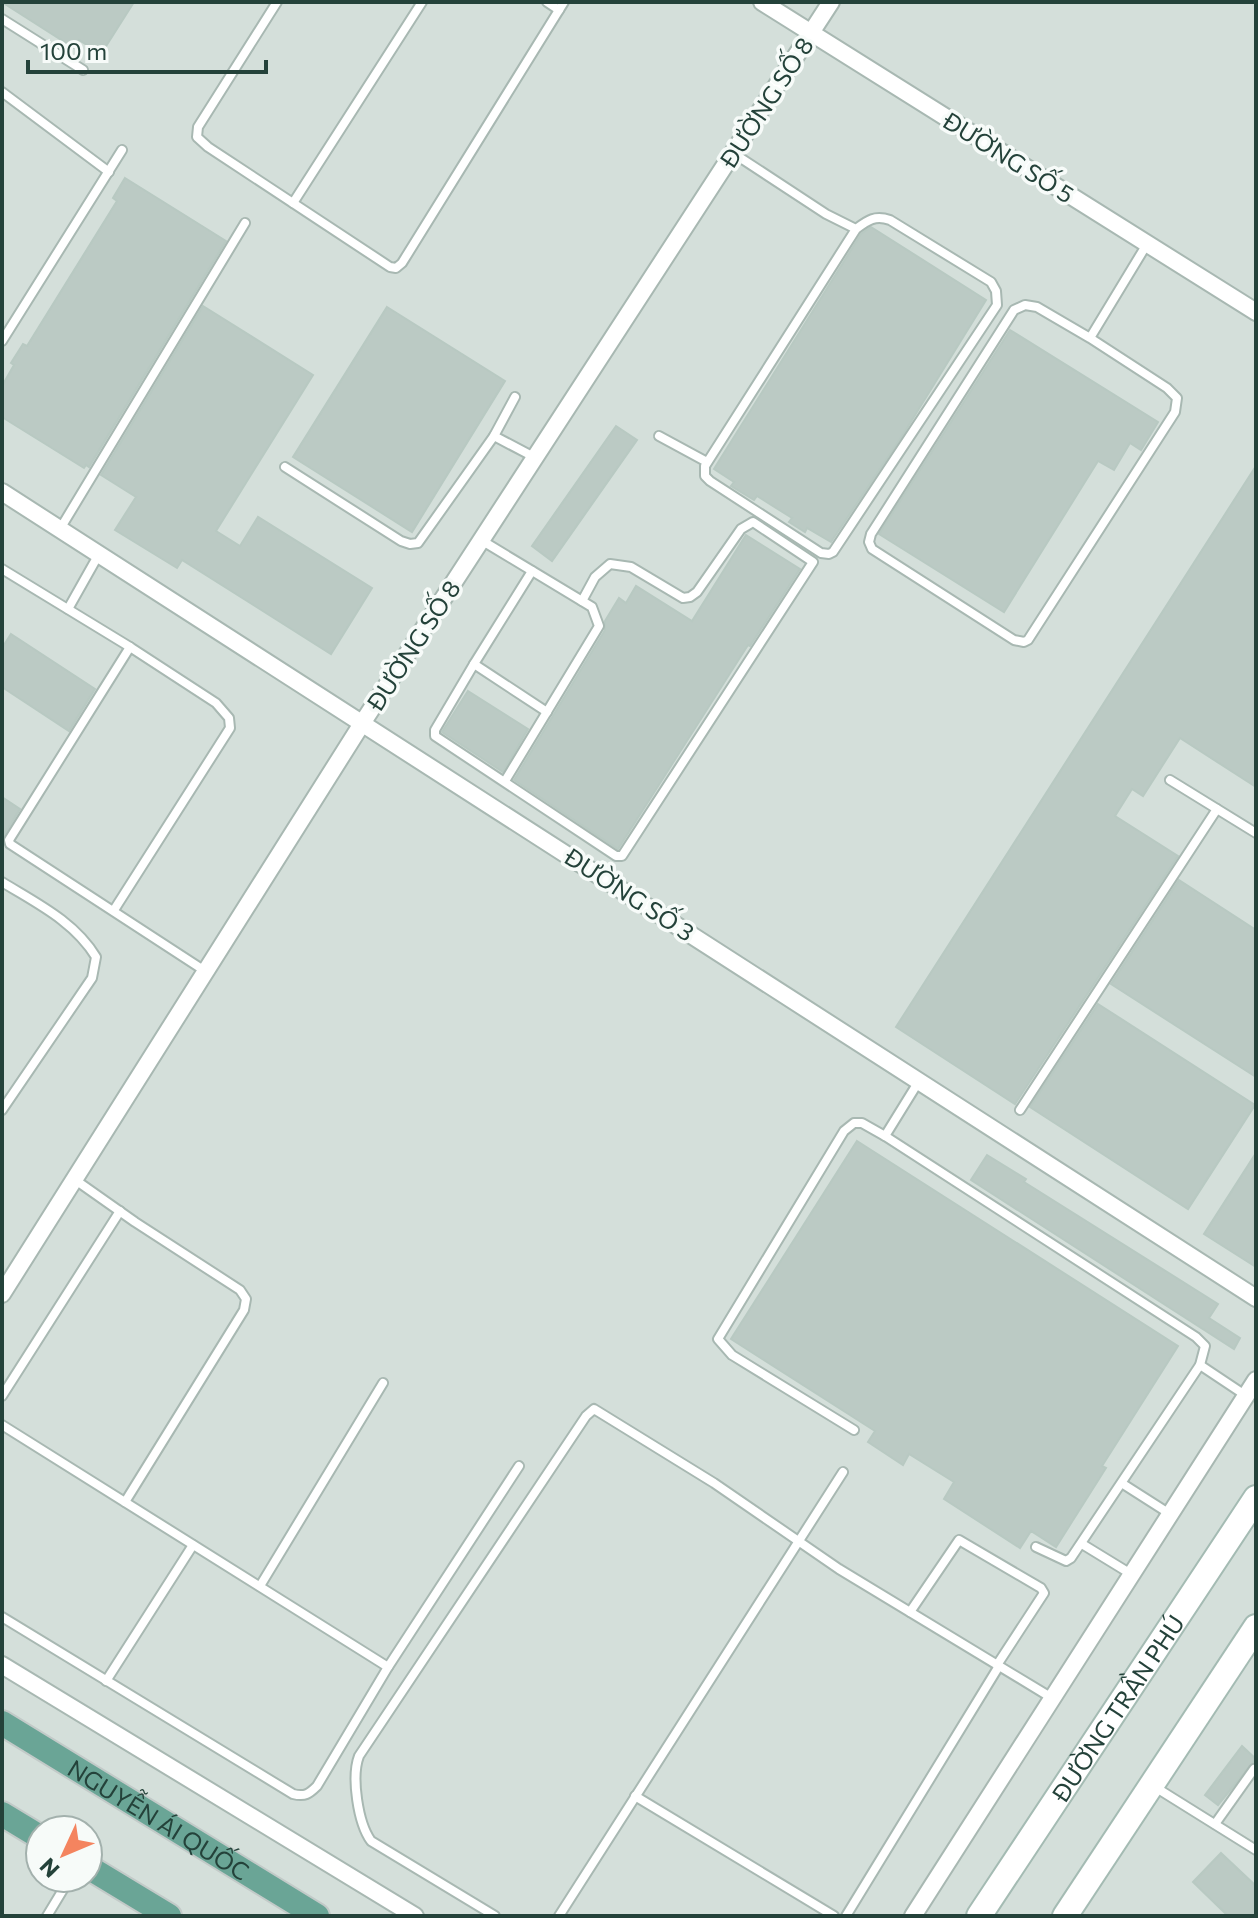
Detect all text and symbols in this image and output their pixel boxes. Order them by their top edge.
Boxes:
scale bar [28,24,266,74]
street label: ĐƯỜNG SỐ 8 [710,30,819,173]
text: 100 m [40,36,107,65]
street label: ĐƯỜNG SỐ 5 [937,102,1081,209]
street label: ĐƯỜNG SỐ 8 [357,573,466,716]
street label: ĐƯỜNG SỐ 3 [559,838,702,947]
street label: ĐƯỜNG TRẦN PHÚ [1044,1609,1189,1807]
street label: NGUYỄN ÁI QUỐC [63,1753,255,1886]
north arrow [24,1814,104,1894]
text: N [34,1853,65,1884]

